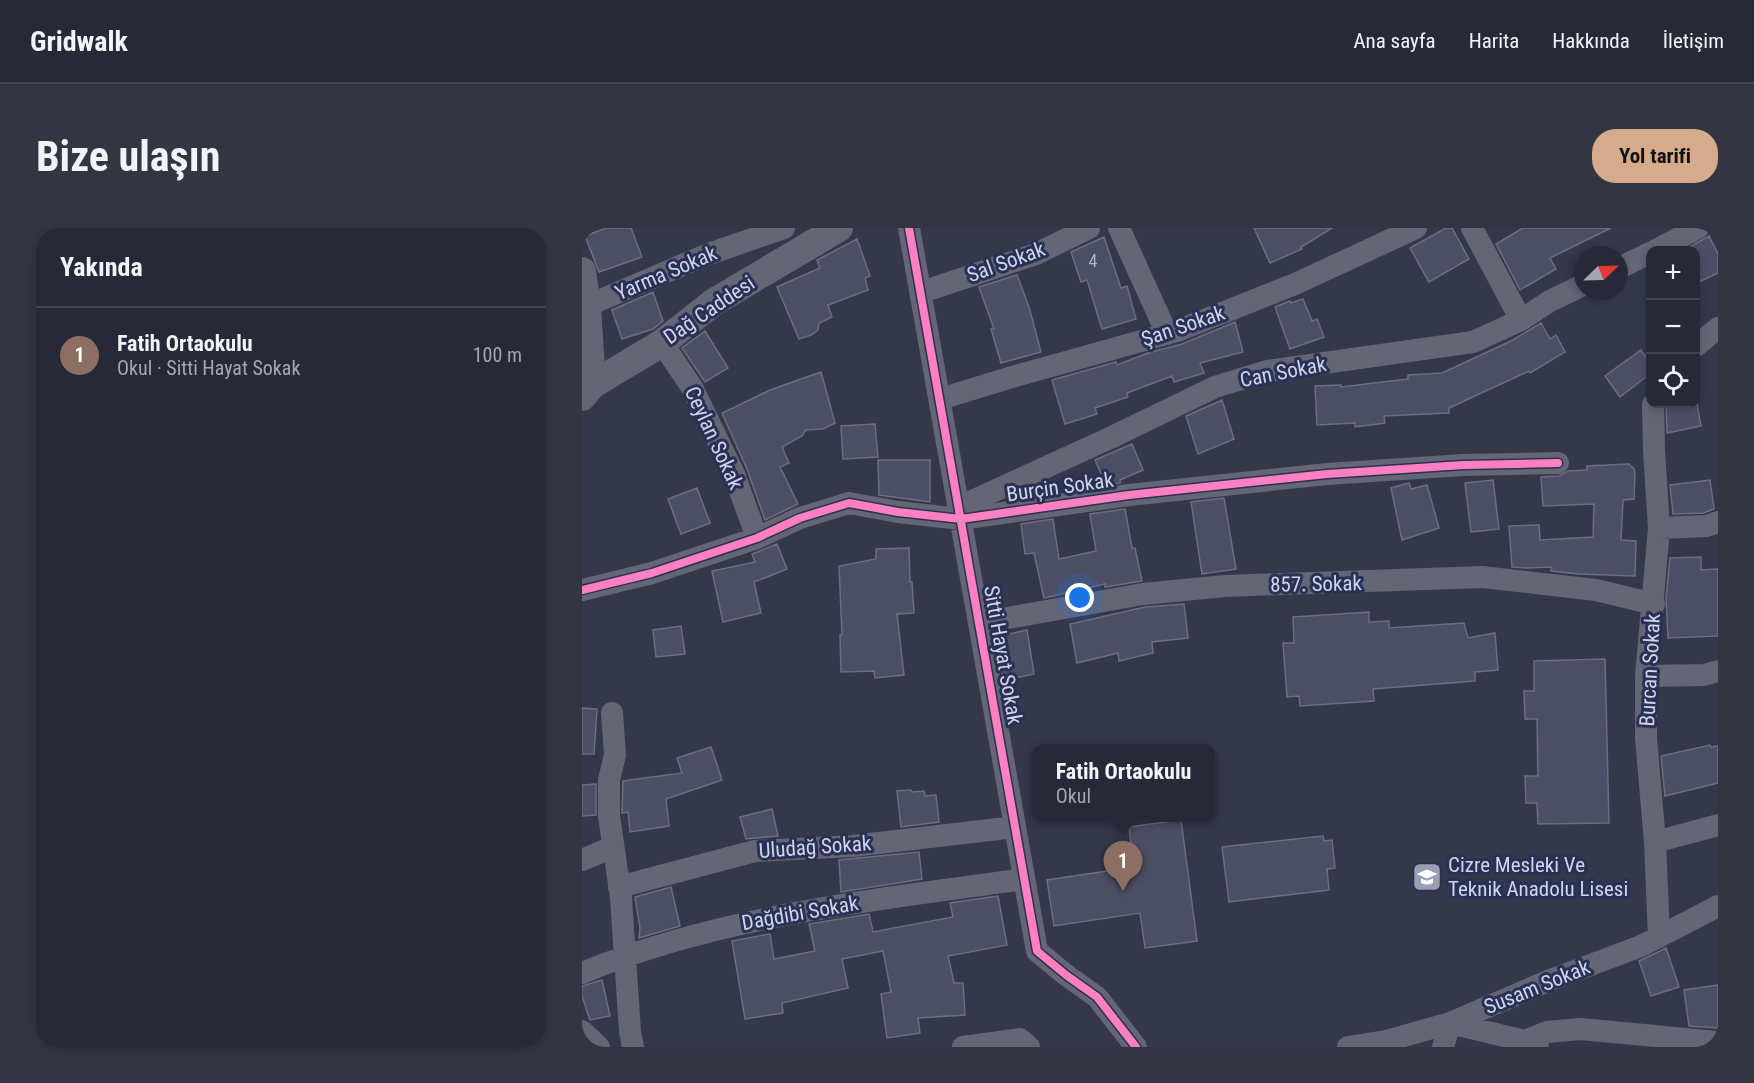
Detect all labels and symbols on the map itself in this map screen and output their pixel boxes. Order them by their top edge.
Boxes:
street label: Sal Sokak [964,237,1049,287]
street label: Yarma Sokak [612,241,721,305]
north arrow [1574,246,1628,300]
house number: 4 [1089,250,1098,271]
street label: Dağ Caddesi [659,271,759,349]
street label: Şan Sokak [1138,300,1228,351]
street label: Can Sokak [1238,352,1329,392]
street label: Ceylan Sokak [680,383,748,494]
street label: Burçin Sokak [1005,468,1116,506]
street label: 857. Sokak [1270,571,1363,597]
your location [1065,583,1094,612]
street label: Sitti Hayat Sokak [979,584,1027,727]
street label: Burcan Sokak [1635,612,1665,727]
street label: Uludağ Sokak [758,831,873,863]
pin: 1 [1104,842,1142,891]
place label: Cizre Mesleki Ve Teknik Anadolu Lisesi [1448,853,1628,901]
school or university icon: Cizre Mesleki Ve Teknik Anadolu Lisesi [1411,861,1443,893]
street label: Dağdibi Sokak [740,891,861,935]
street label: Susam Sokak [1481,955,1594,1019]

